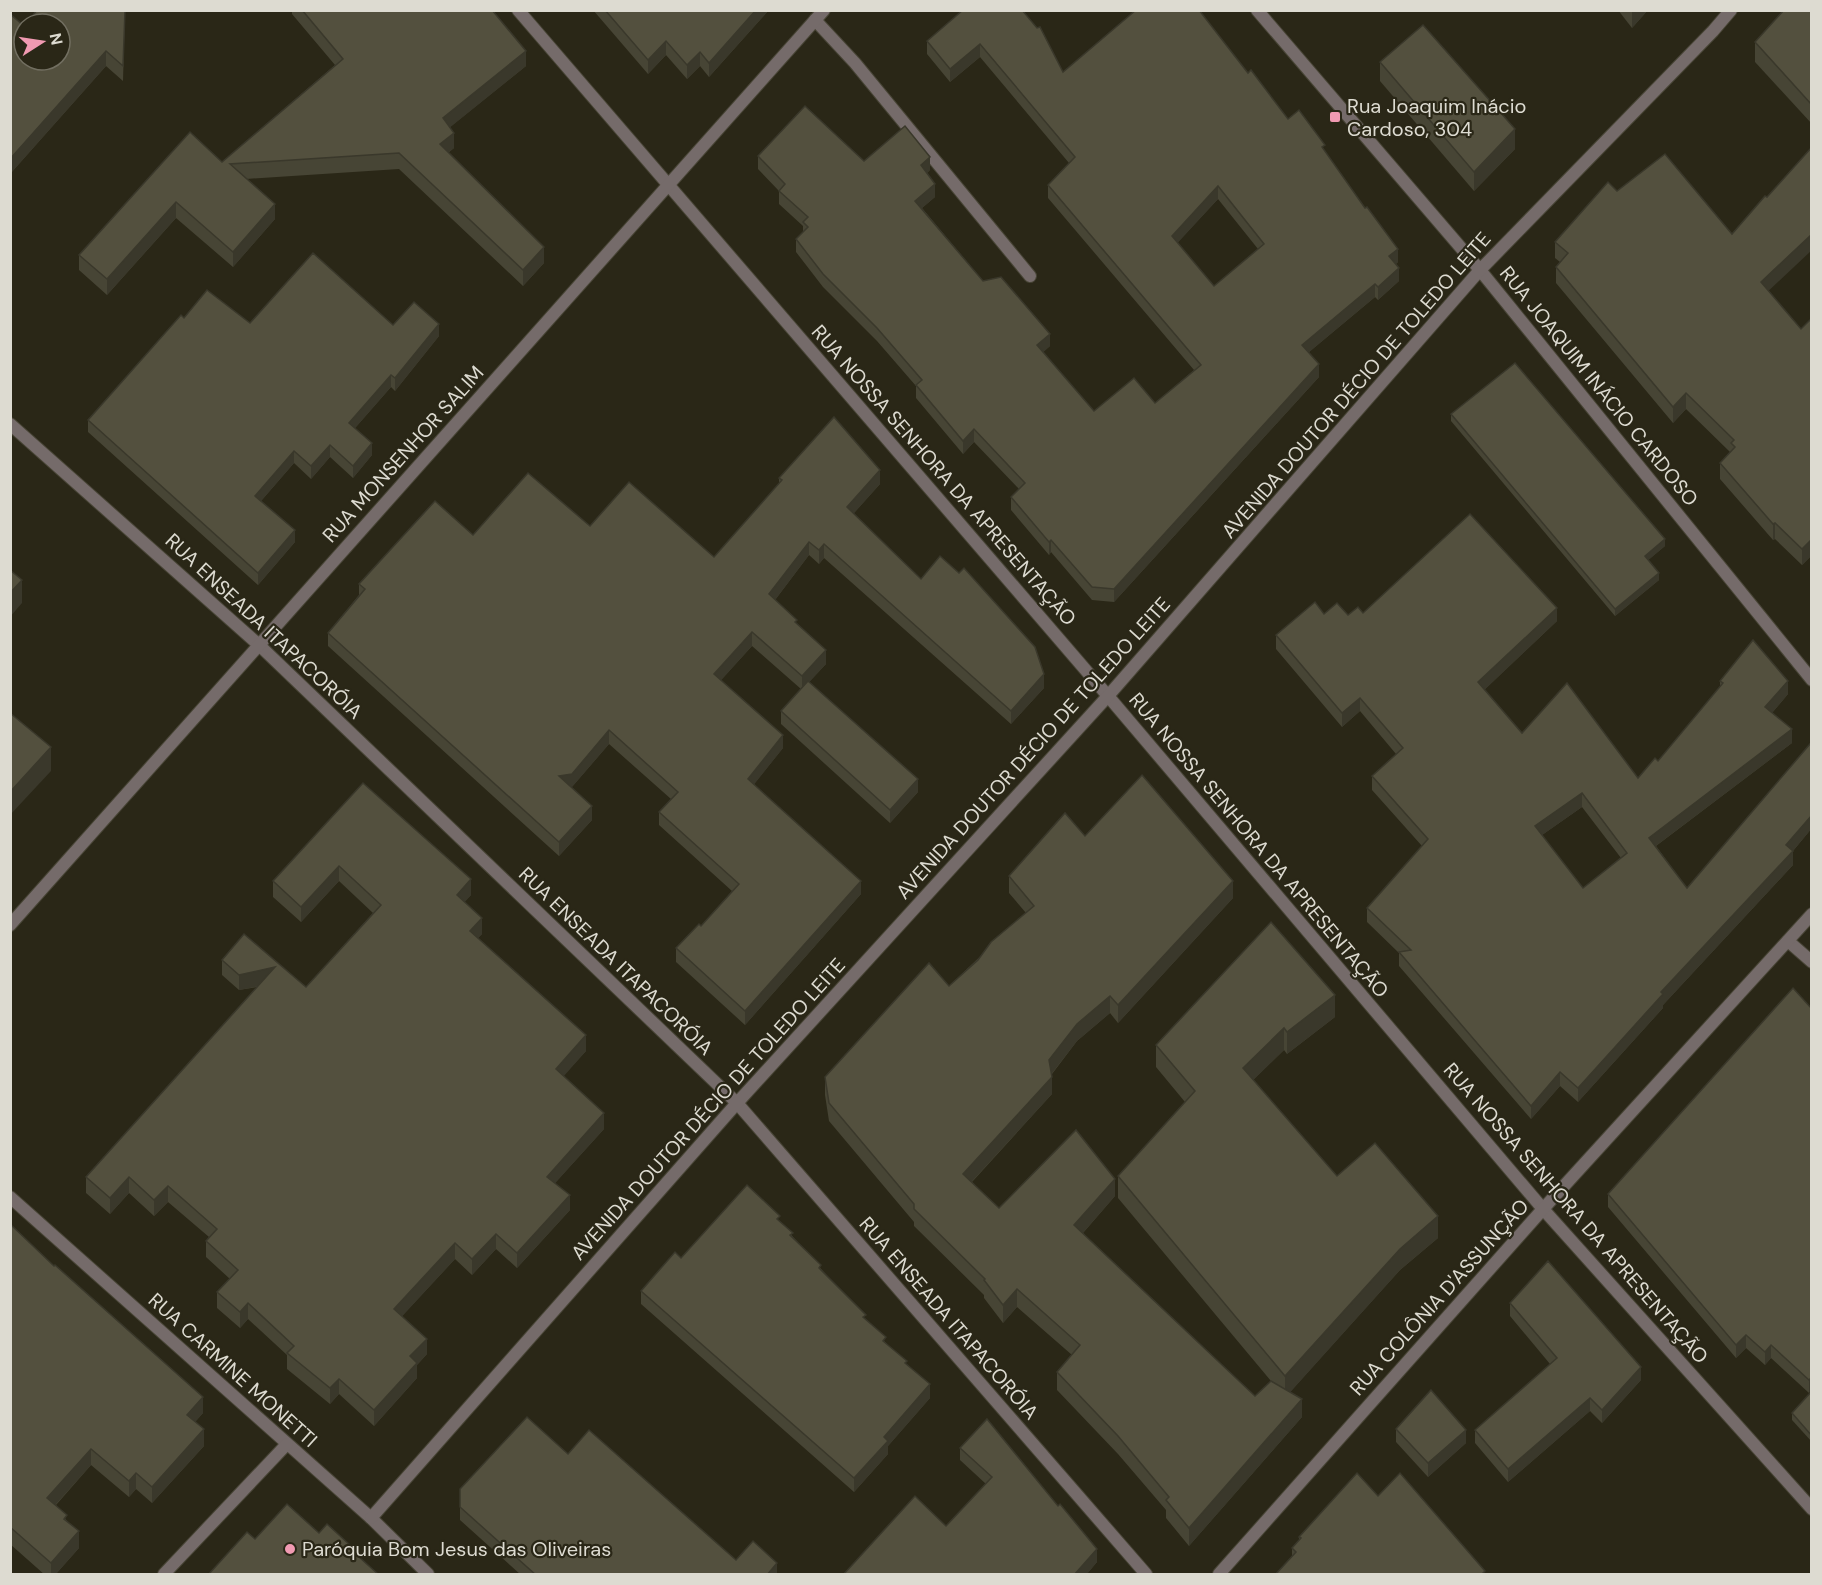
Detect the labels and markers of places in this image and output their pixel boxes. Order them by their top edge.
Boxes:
place label: Rua Joaquim Inácio Cardoso, 304 [1347,93,1526,142]
marker: Rua Joaquim Inácio Cardoso, 304 [1328,110,1342,124]
place label: Paróquia Bom Jesus das Oliveiras [302,1536,611,1562]
marker: Paróquia Bom Jesus das Oliveiras [283,1542,297,1556]

